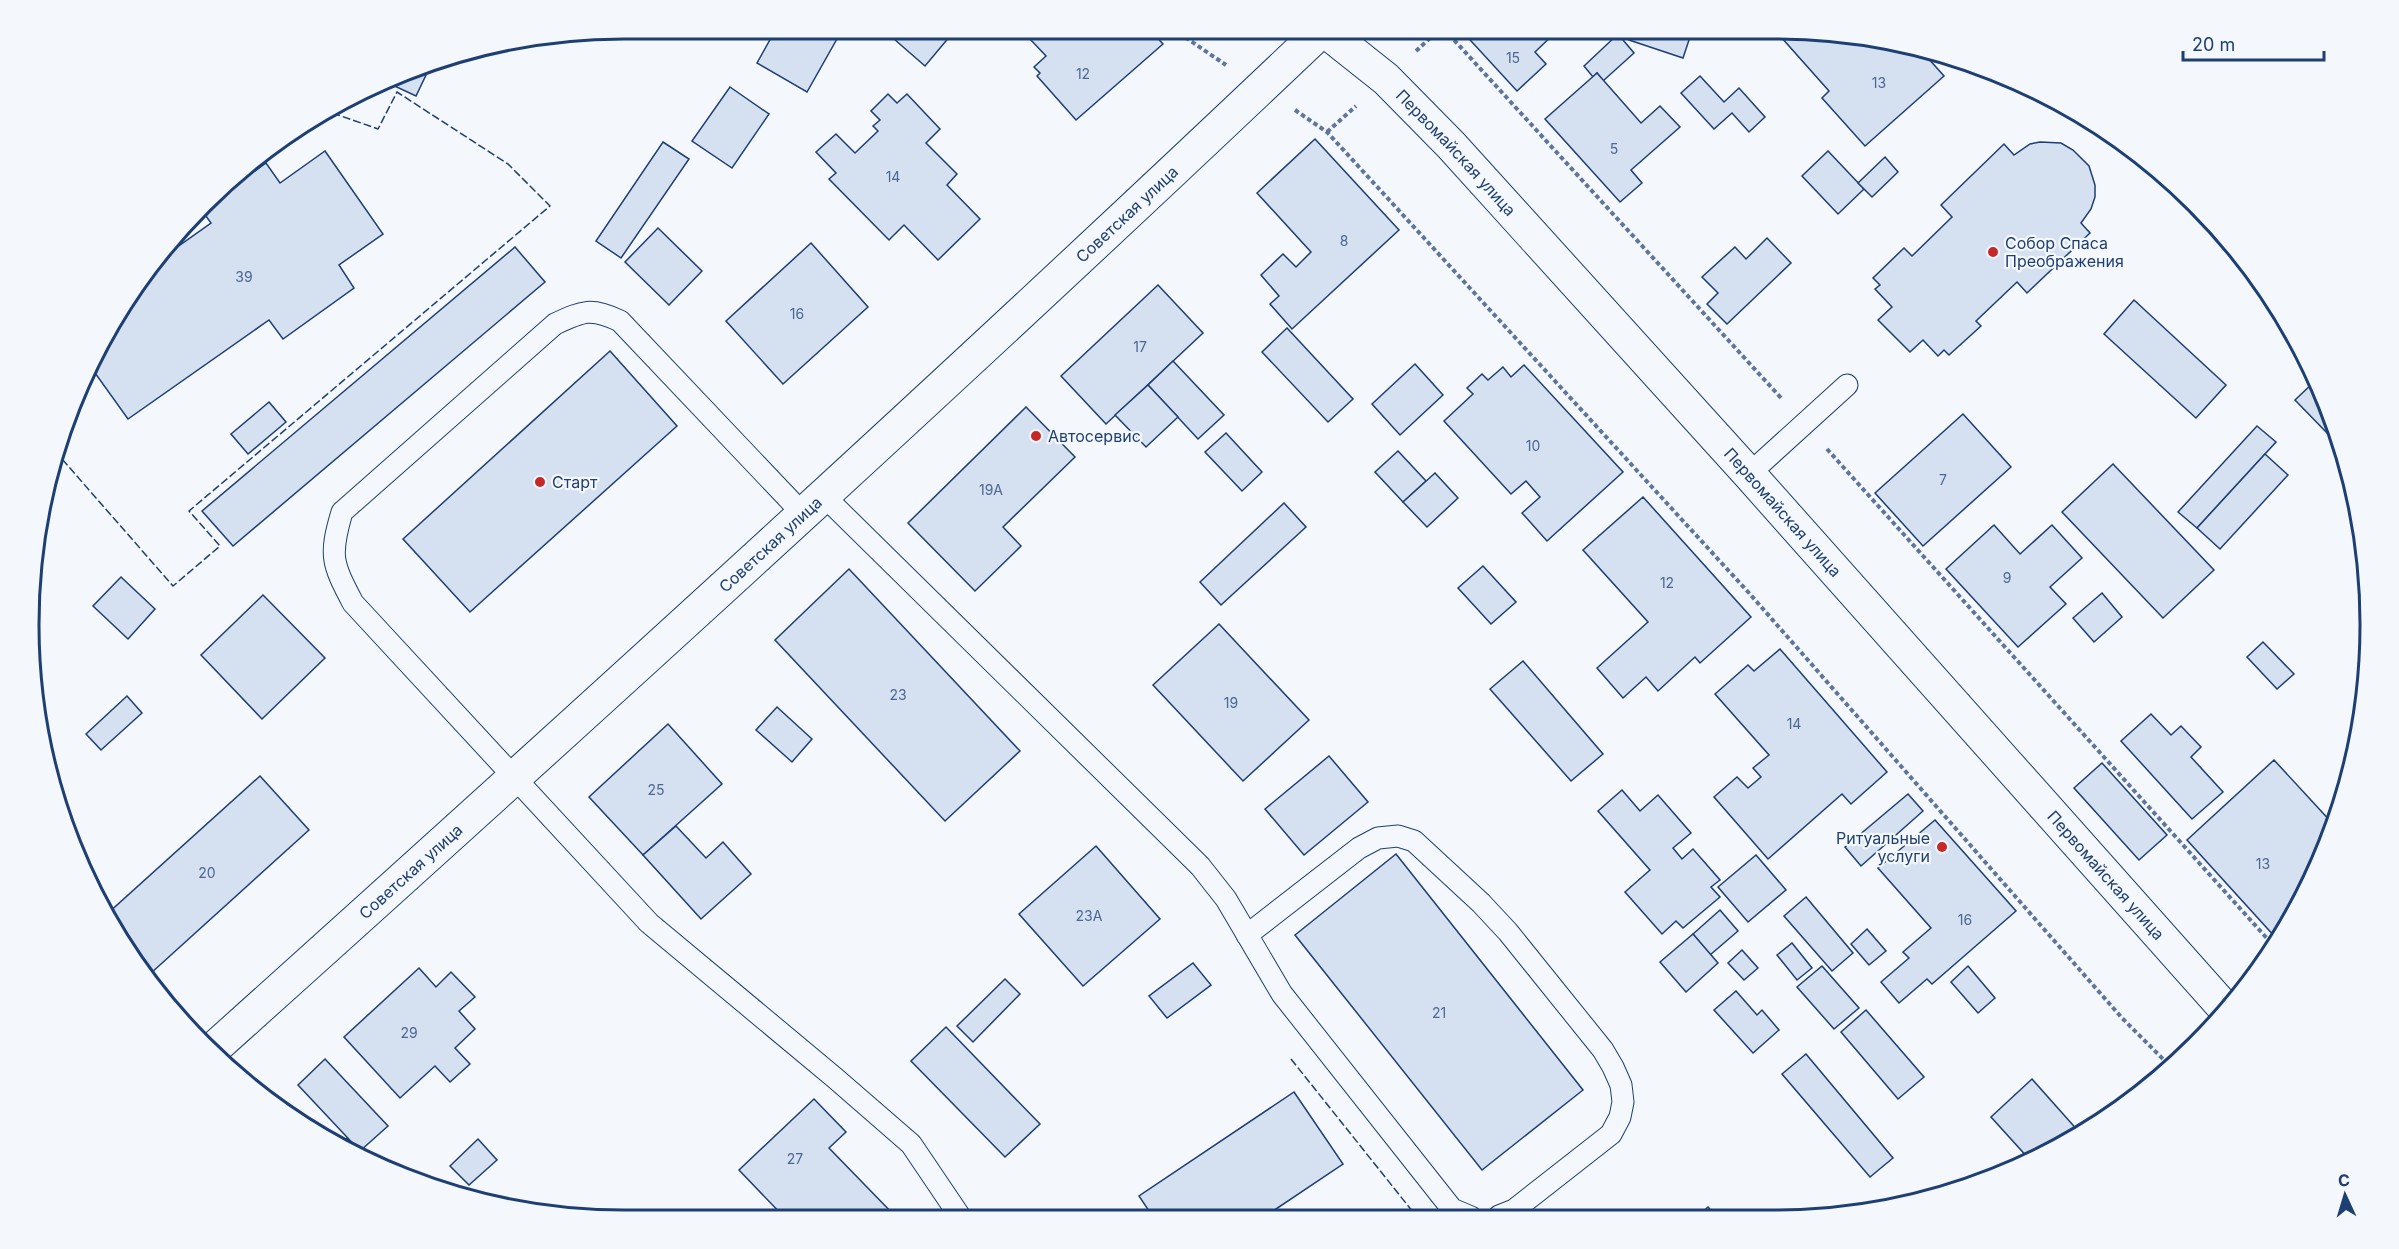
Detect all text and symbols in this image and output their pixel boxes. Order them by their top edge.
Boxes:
scale bar [2183,24,2324,62]
text: 20 m [2192,34,2235,55]
house number: 15 [1506,49,1520,66]
house number: 12 [1076,65,1090,82]
house number: 13 [1872,74,1886,91]
street label: Первомайская улица [1392,85,1520,220]
house number: 5 [1610,140,1618,157]
street label: Советская улица [1072,162,1182,267]
house number: 14 [886,168,900,185]
house number: 8 [1340,232,1348,249]
place label: Собор Спаса Преображения [2005,233,2124,271]
marker: Собор Спаса Преображения [1986,245,2000,259]
house number: 39 [235,268,253,285]
house number: 16 [790,305,804,322]
house number: 17 [1133,338,1147,355]
place label: Автосервис [1048,426,1141,446]
marker: Автосервис [1029,429,1043,443]
house number: 10 [1526,437,1540,454]
street label: Первомайская улица [1720,444,1846,581]
house number: 7 [1939,471,1947,488]
place label: Старт [552,472,598,492]
marker: Старт [533,475,547,489]
house number: 19А [979,481,1003,498]
street label: Советская улица [715,492,826,596]
house number: 9 [2003,569,2011,586]
house number: 12 [1660,574,1674,591]
house number: 23 [889,686,907,703]
house number: 19 [1224,694,1238,711]
house number: 14 [1787,715,1801,732]
house number: 25 [647,781,665,798]
street label: Первомайская улица [2043,806,2169,944]
street label: Советская улица [355,819,466,923]
place label: Ритуальные услуги [1836,828,1930,866]
marker: Ритуальные услуги [1935,840,1949,854]
house number: 13 [2256,855,2270,872]
house number: 20 [198,864,216,881]
house number: 23А [1076,907,1103,924]
house number: 16 [1958,911,1972,928]
house number: 21 [1432,1004,1446,1021]
house number: 29 [400,1024,418,1041]
house number: 27 [787,1150,803,1167]
north arrow [2315,1165,2375,1225]
text: С [2337,1170,2351,1190]

